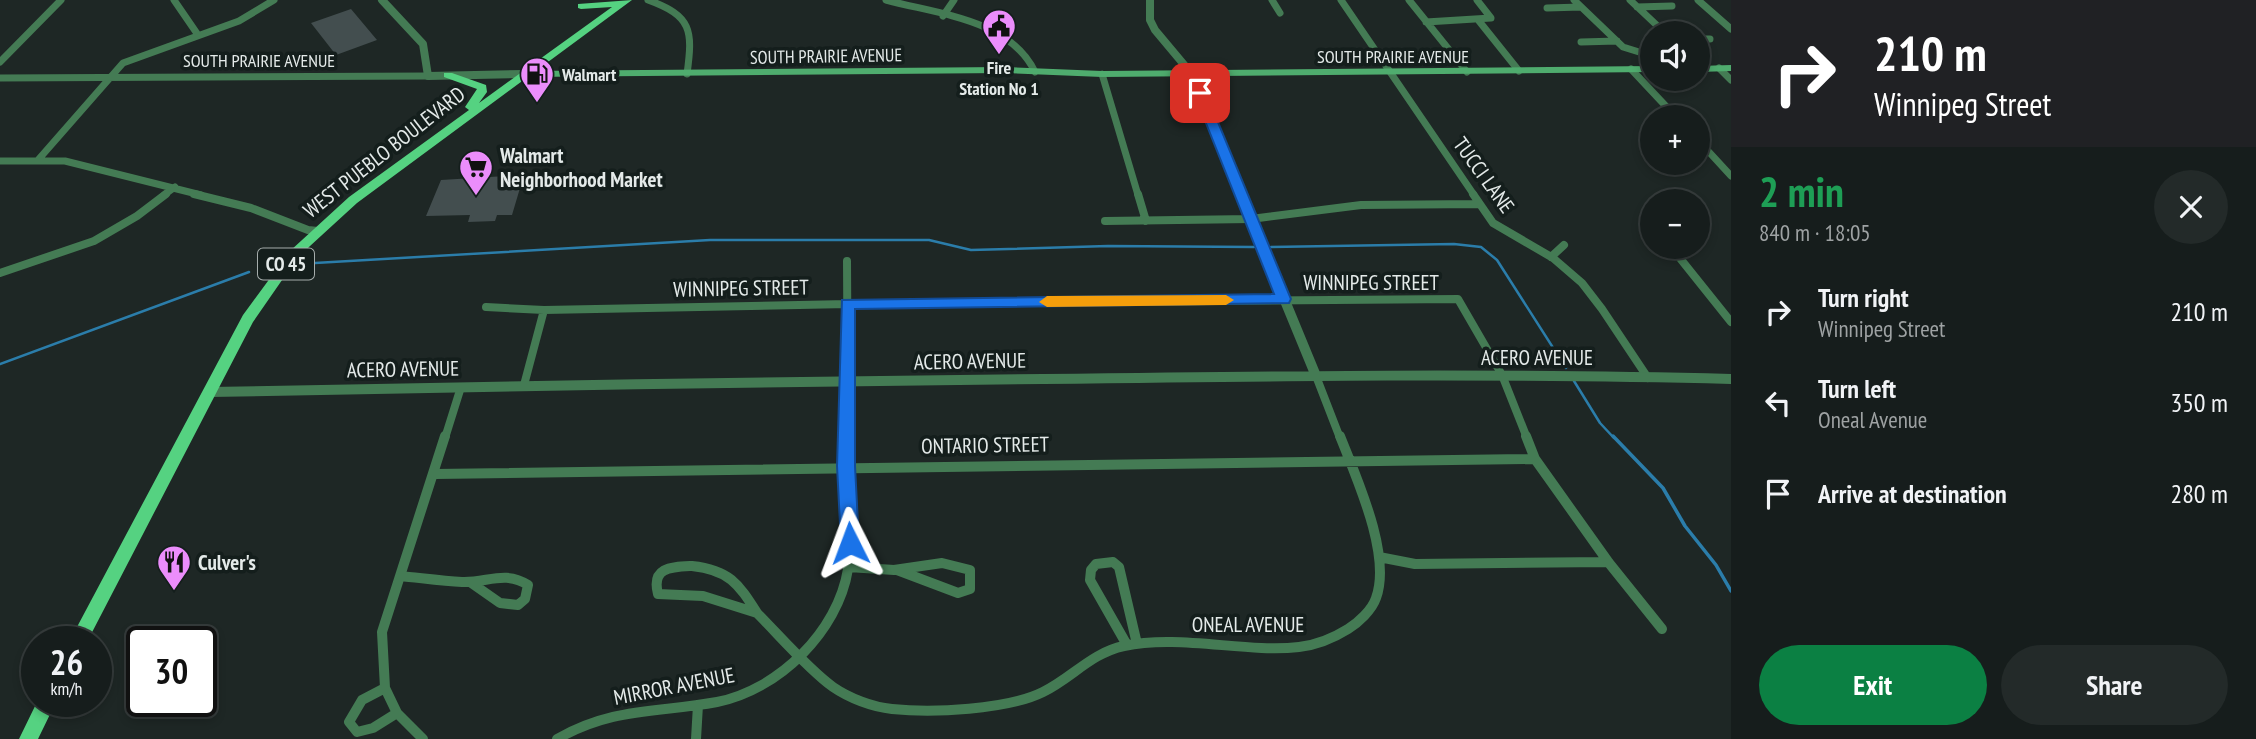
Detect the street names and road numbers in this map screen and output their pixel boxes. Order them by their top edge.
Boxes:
street label: SOUTH PRAIRIE AVENUE [750,43,902,69]
street label: SOUTH PRAIRIE AVENUE [1317,45,1469,68]
street label: SOUTH PRAIRIE AVENUE [183,49,335,72]
street label: WEST PUEBLO BOULEVARD [298,80,470,224]
street label: TUCCI LANE [1447,132,1521,218]
road number: CO 45 [258,248,314,280]
street label: WINNIPEG STREET [1303,269,1439,296]
street label: WINNIPEG STREET [673,273,810,303]
street label: ACERO AVENUE [1481,344,1593,371]
street label: ACERO AVENUE [914,347,1026,375]
street label: ACERO AVENUE [347,355,459,383]
street label: ONTARIO STREET [921,430,1050,460]
street label: ONEAL AVENUE [1192,611,1304,638]
street label: MIRROR AVENUE [611,661,737,711]

